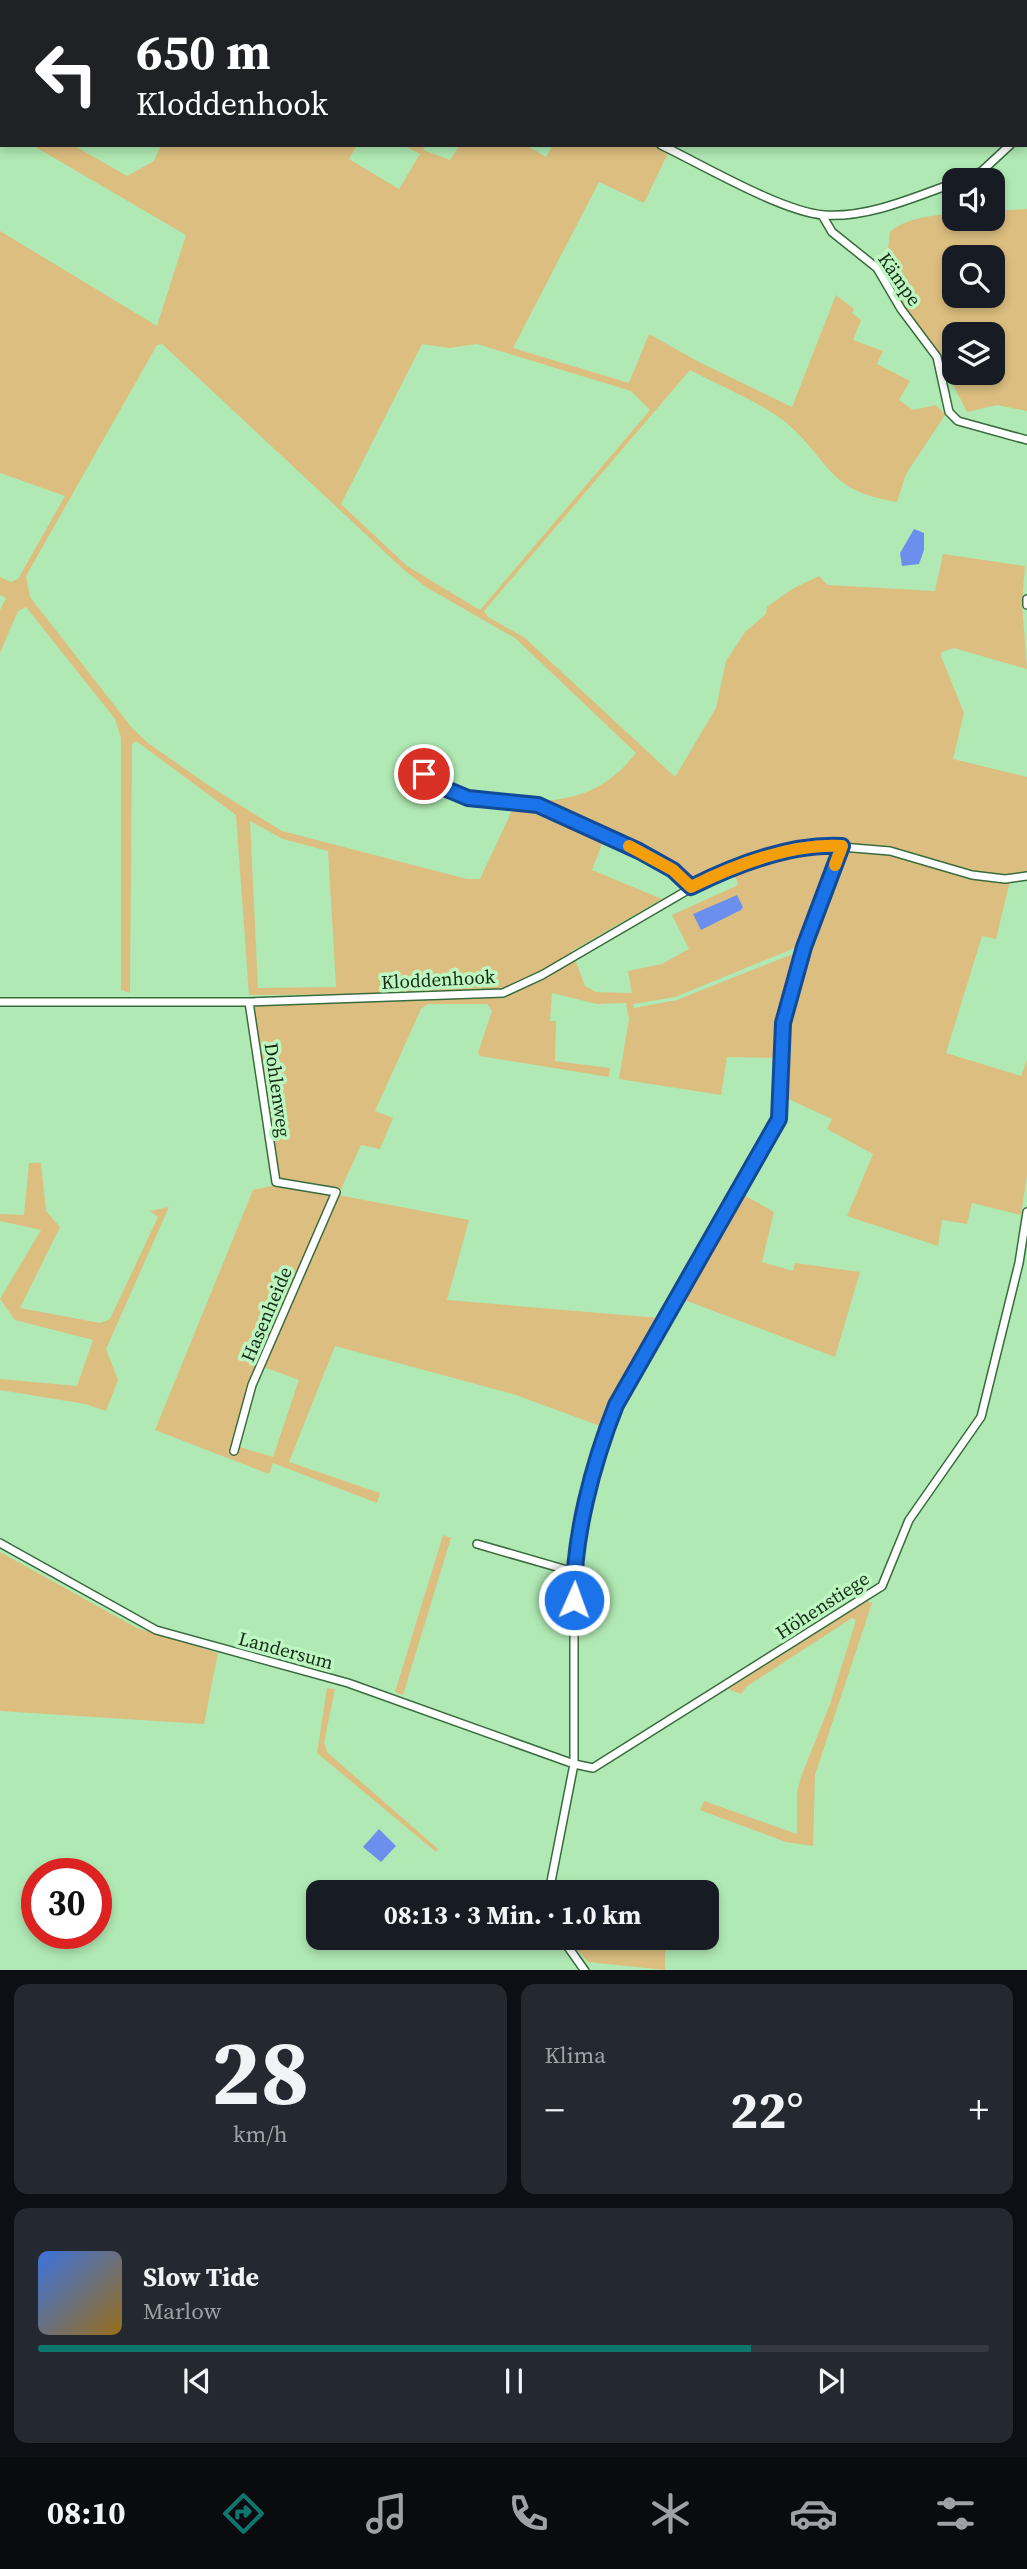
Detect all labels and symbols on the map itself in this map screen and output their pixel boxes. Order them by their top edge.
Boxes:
street label: Kämpe [872,247,928,311]
pin [394,744,454,804]
street label: Kloddenhook [380,963,496,995]
street label: Dohlenweg [259,1041,298,1139]
street label: Hasenheide [234,1262,298,1366]
position arrow [537,1563,611,1637]
street label: Höhenstiege [770,1565,874,1645]
street label: Landersum [236,1625,336,1675]
speed limit sign: 30 [21,1858,112,1949]

